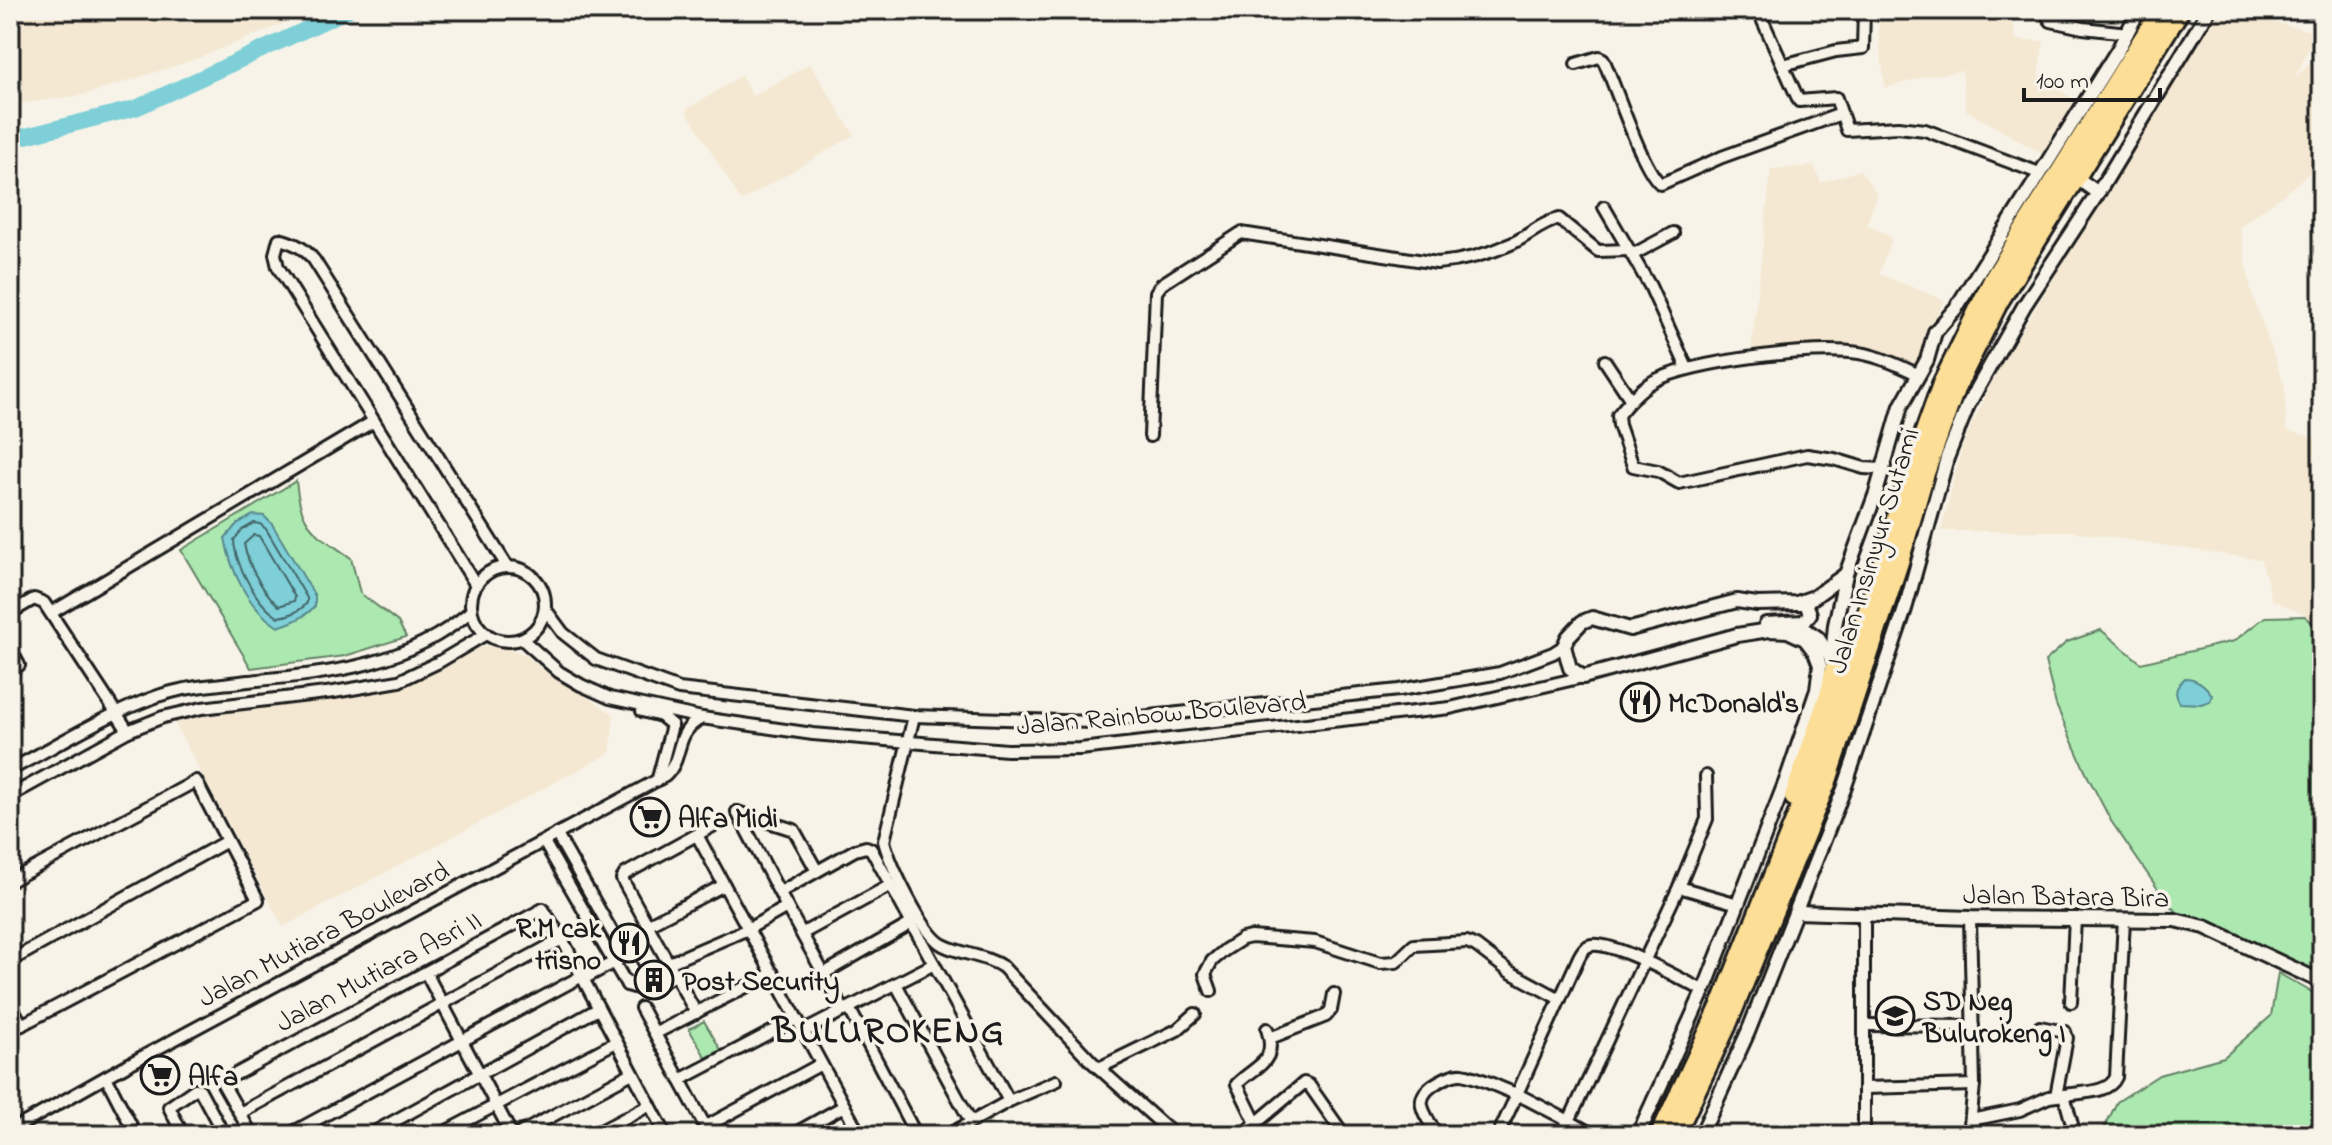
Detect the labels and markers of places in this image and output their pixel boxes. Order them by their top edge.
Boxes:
restaurant icon: McDonald's [1619,681,1661,723]
place label: McDonald's [1668,685,1799,726]
supermarket icon: Alfa Midi [629,796,671,838]
place label: Alfa Midi [678,800,778,841]
place label: R.M cak trisno [516,910,602,983]
restaurant icon: R.M cak trisno [608,922,650,964]
building icon: Post Security [633,959,675,1001]
place label: Post Security [682,963,839,1004]
place label: SD Neg Bulurokeng I [1921,983,2066,1057]
school or university icon: SD Neg Bulurokeng I [1874,995,1916,1037]
supermarket icon: Alfa [139,1054,181,1096]
place label: Alfa [188,1058,238,1099]

